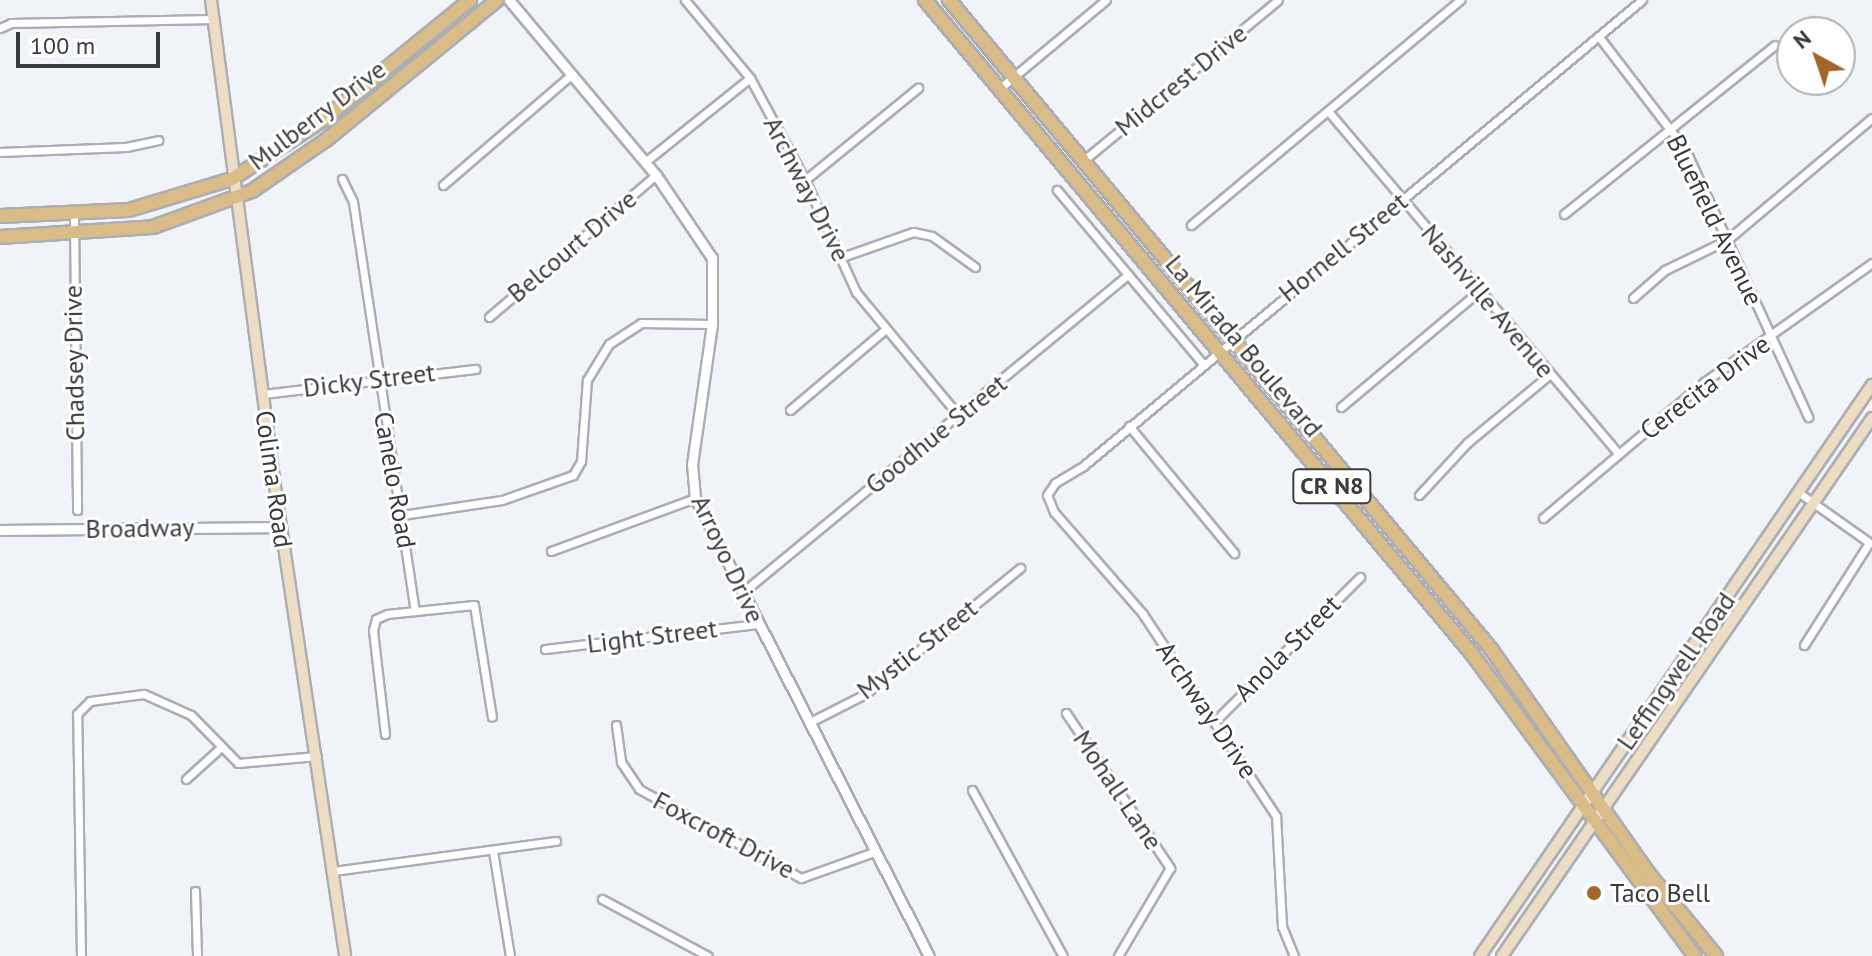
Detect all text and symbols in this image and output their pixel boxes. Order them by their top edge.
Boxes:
scale bar [20,16,164,66]
north arrow [1776,16,1856,96]
street label: Midcrest Drive [1109,17,1253,143]
text: N [1787,24,1816,55]
text: 100 m [30,30,95,61]
street label: Mulberry Drive [242,53,392,177]
street label: Archway Drive [757,111,857,267]
street label: Bluefield Avenue [1660,129,1770,311]
street label: Belcourt Drive [501,183,643,309]
street label: Hornell Street [1272,186,1414,308]
street label: Nashville Avenue [1414,218,1562,384]
street label: La Mirada Boulevard [1159,249,1329,443]
street label: Chadsey Drive [57,284,91,442]
street label: Cerecita Drive [1634,328,1776,446]
street label: Dicky Street [301,356,437,404]
street label: Goodhue Street [859,368,1013,500]
street label: Colima Road [249,408,299,550]
street label: Canelo Road [368,409,422,551]
road number: CR N8 [1292,466,1372,506]
street label: Arroyo Drive [685,490,771,628]
street label: Broadway [85,511,195,545]
street label: Leffingwell Road [1610,586,1742,756]
street label: Anola Street [1227,588,1347,708]
street label: Mystic Street [850,592,984,706]
street label: Light Street [585,613,719,659]
street label: Archway Drive [1150,635,1264,785]
street label: Mohall Lane [1067,724,1169,856]
street label: Foxcroft Drive [648,785,800,885]
place label: Taco Bell [1610,877,1710,909]
marker: Taco Bell [1585,884,1603,902]

